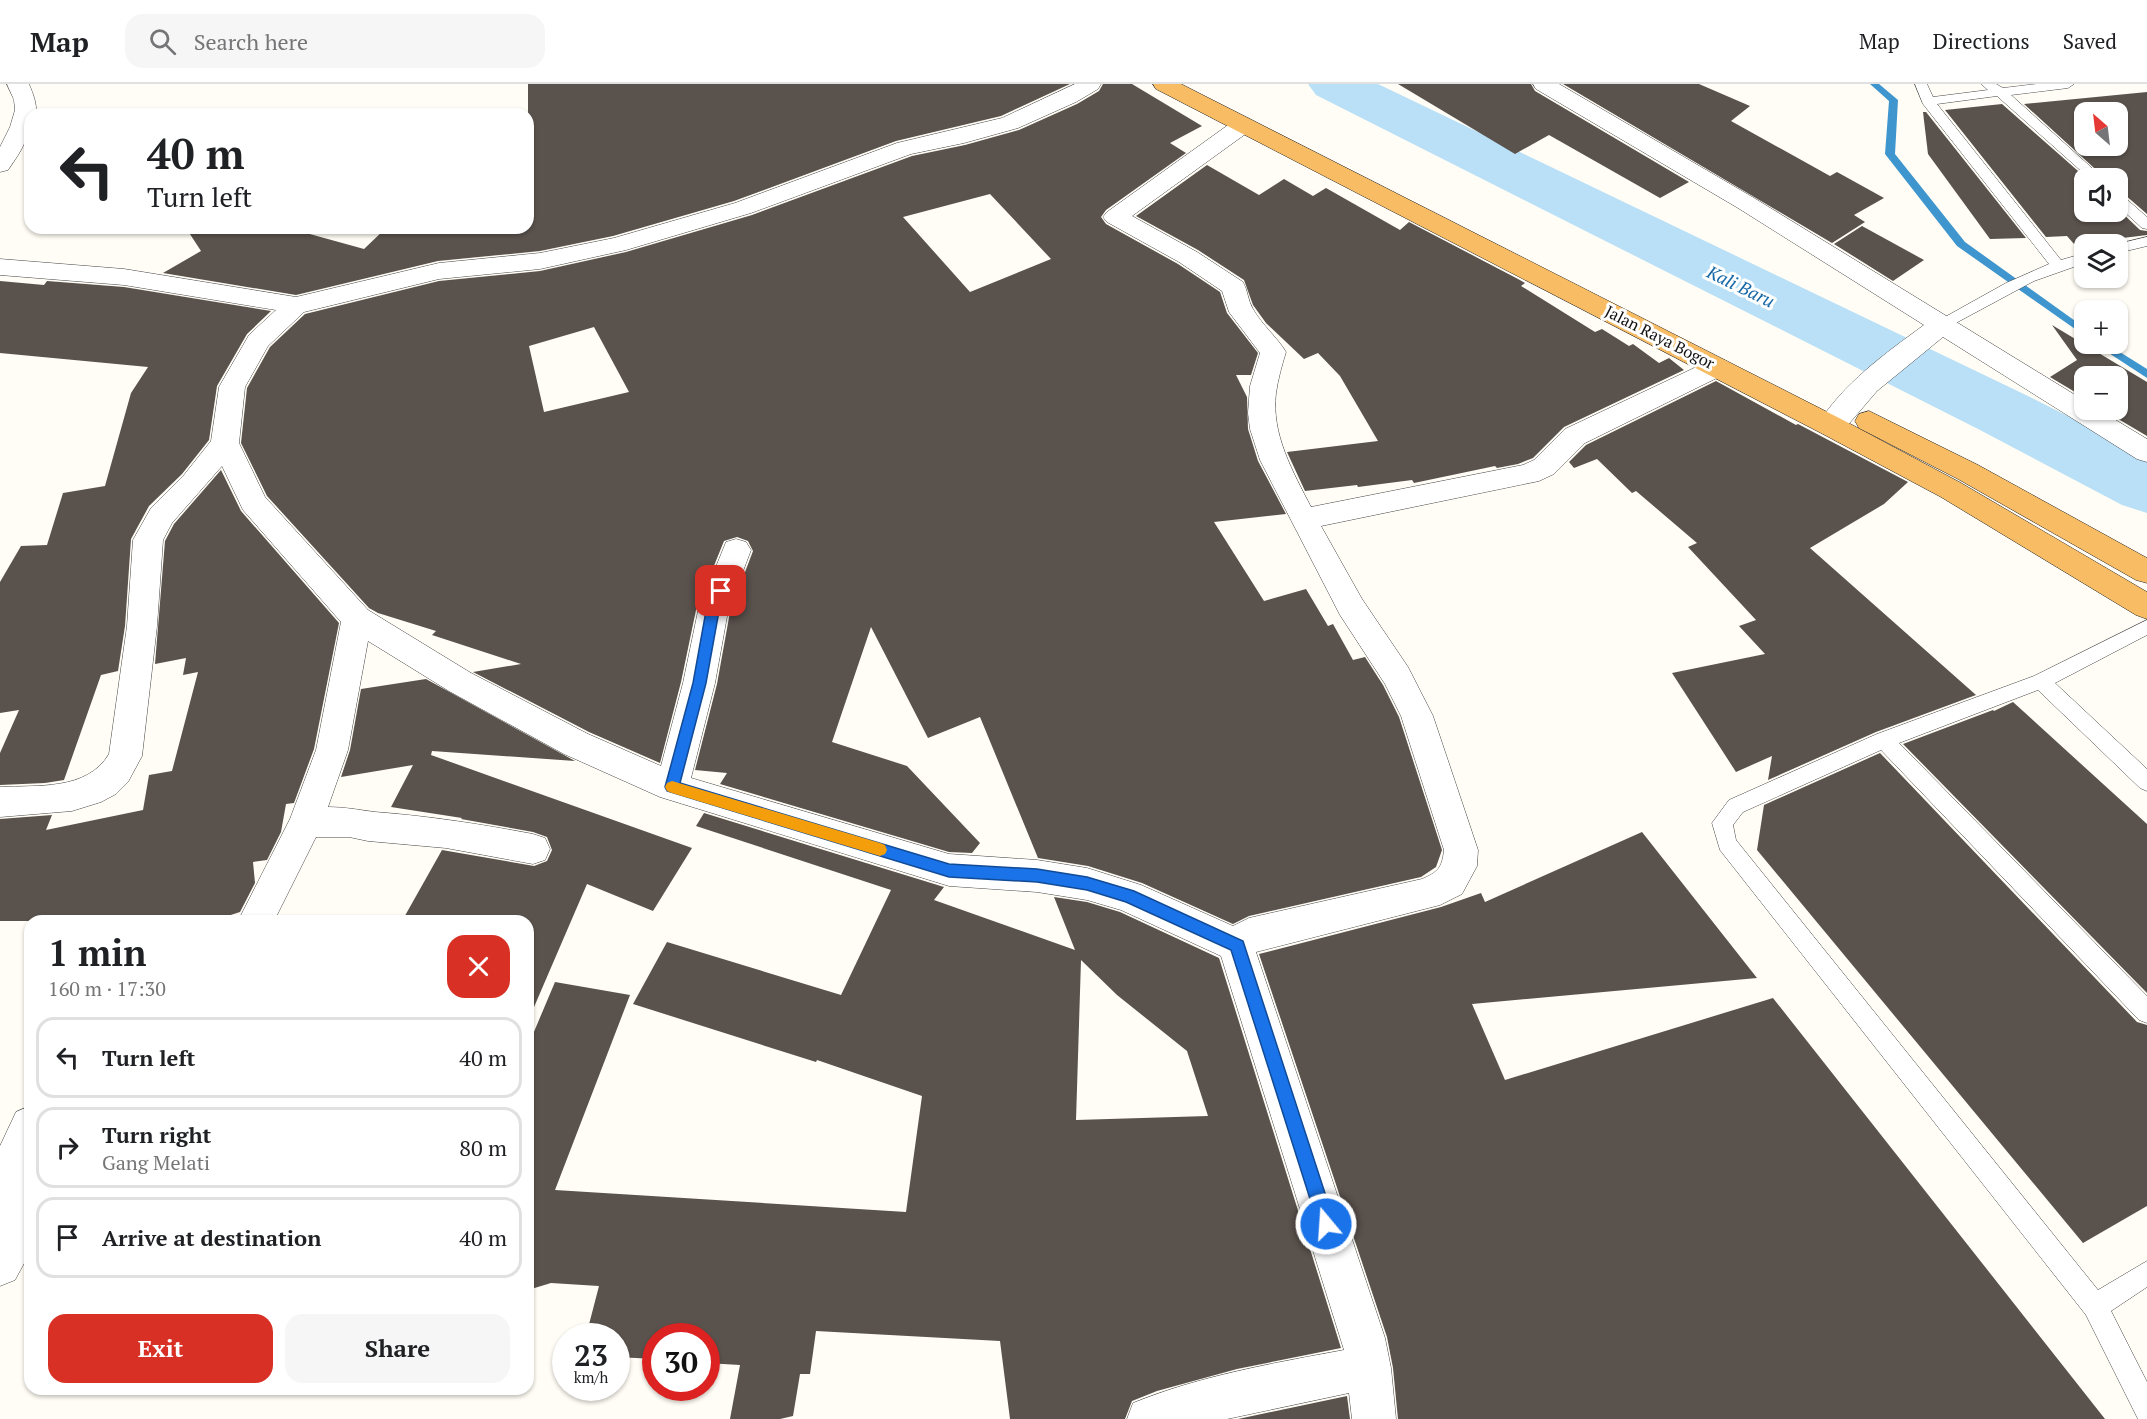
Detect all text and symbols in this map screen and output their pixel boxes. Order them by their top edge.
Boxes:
search box [125,14,545,68]
text: Map [30,23,89,60]
icon: search [146,25,179,58]
text: Search here [194,27,308,56]
text: Map [1859,27,1900,55]
text: Directions [1933,27,2030,55]
text: Saved [2063,27,2117,55]
north arrow [2074,102,2128,156]
map controls [2074,102,2128,420]
text: 40 m [147,125,245,181]
icon: left [48,132,126,210]
button: sound [2074,168,2128,222]
text: Turn left [147,179,252,215]
button: layers [2074,234,2128,288]
water label: Kali Baru [1702,259,1779,313]
street label: Jalan Raya Bogor [1601,300,1719,374]
button: + [2074,300,2128,354]
button: − [2074,366,2128,420]
pin [695,565,746,616]
icon: arrive [704,574,737,607]
text: 1 min [48,929,146,976]
button: close [447,935,510,998]
text: 160 m · 17:30 [48,975,166,1002]
icon: left [51,1041,84,1074]
text: Turn left [102,1043,195,1072]
text: 40 m [459,1043,507,1072]
text: Turn right [102,1120,211,1149]
icon: right [51,1131,84,1164]
text: 80 m [459,1133,507,1162]
text: Gang Melati [102,1149,210,1176]
position arrow [1294,1192,1358,1256]
icon: arrive [51,1221,84,1254]
text: Arrive at destination [102,1223,321,1252]
text: 40 m [459,1223,507,1252]
button: Exit [48,1314,273,1383]
button: Share [285,1314,510,1383]
speed limit sign: 30 [642,1323,720,1401]
text: 23 [574,1335,608,1375]
text: km/h [574,1367,608,1387]

